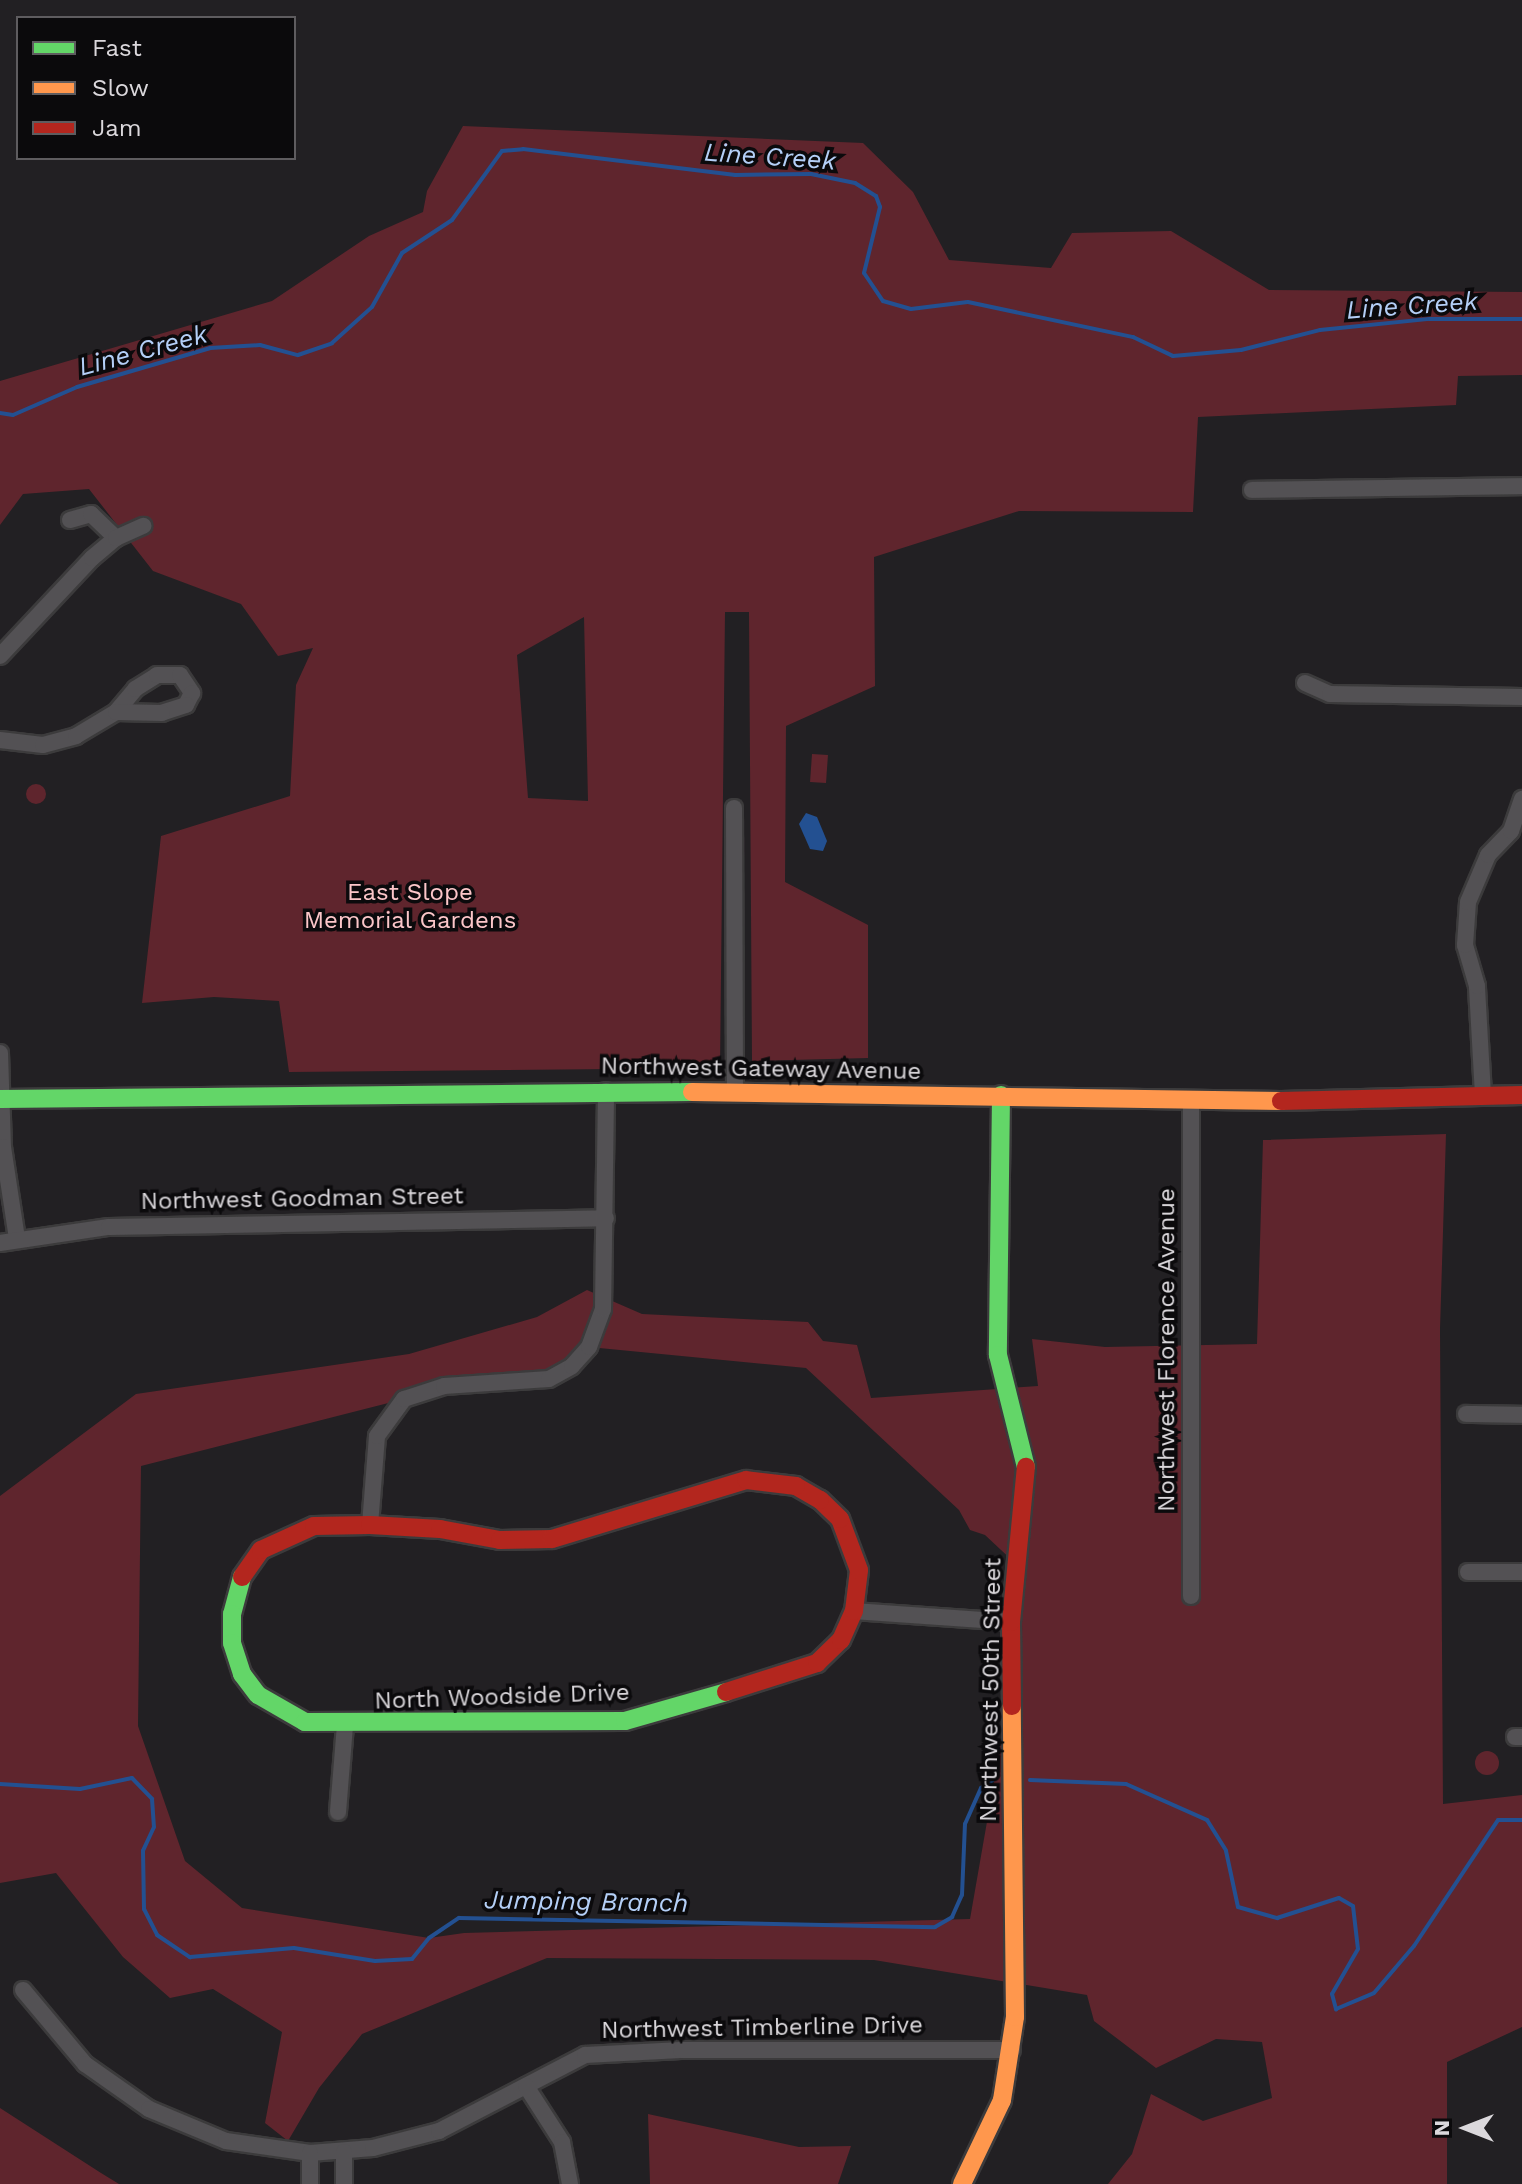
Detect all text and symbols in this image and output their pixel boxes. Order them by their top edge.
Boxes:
legend [16,16,296,160]
text: Fast [92,34,142,62]
text: Slow [92,74,149,102]
text: Jam [92,114,142,142]
water label: Line Creek [703,137,837,177]
water label: Line Creek [1345,286,1479,326]
water label: Line Creek [75,319,211,383]
park label: East Slope Memorial Gardens [303,879,517,935]
street label: Northwest Gateway Avenue [600,1052,922,1086]
street label: Northwest Goodman Street [140,1182,464,1216]
street label: Northwest Florence Avenue [1153,1188,1181,1512]
street label: Northwest 50th Street [974,1558,1008,1822]
street label: North Woodside Drive [374,1678,630,1716]
water label: Jumping Branch [484,1885,688,1919]
street label: Northwest Timberline Drive [601,2011,923,2045]
north arrow [1426,2088,1506,2168]
text: N [1429,2120,1454,2136]

